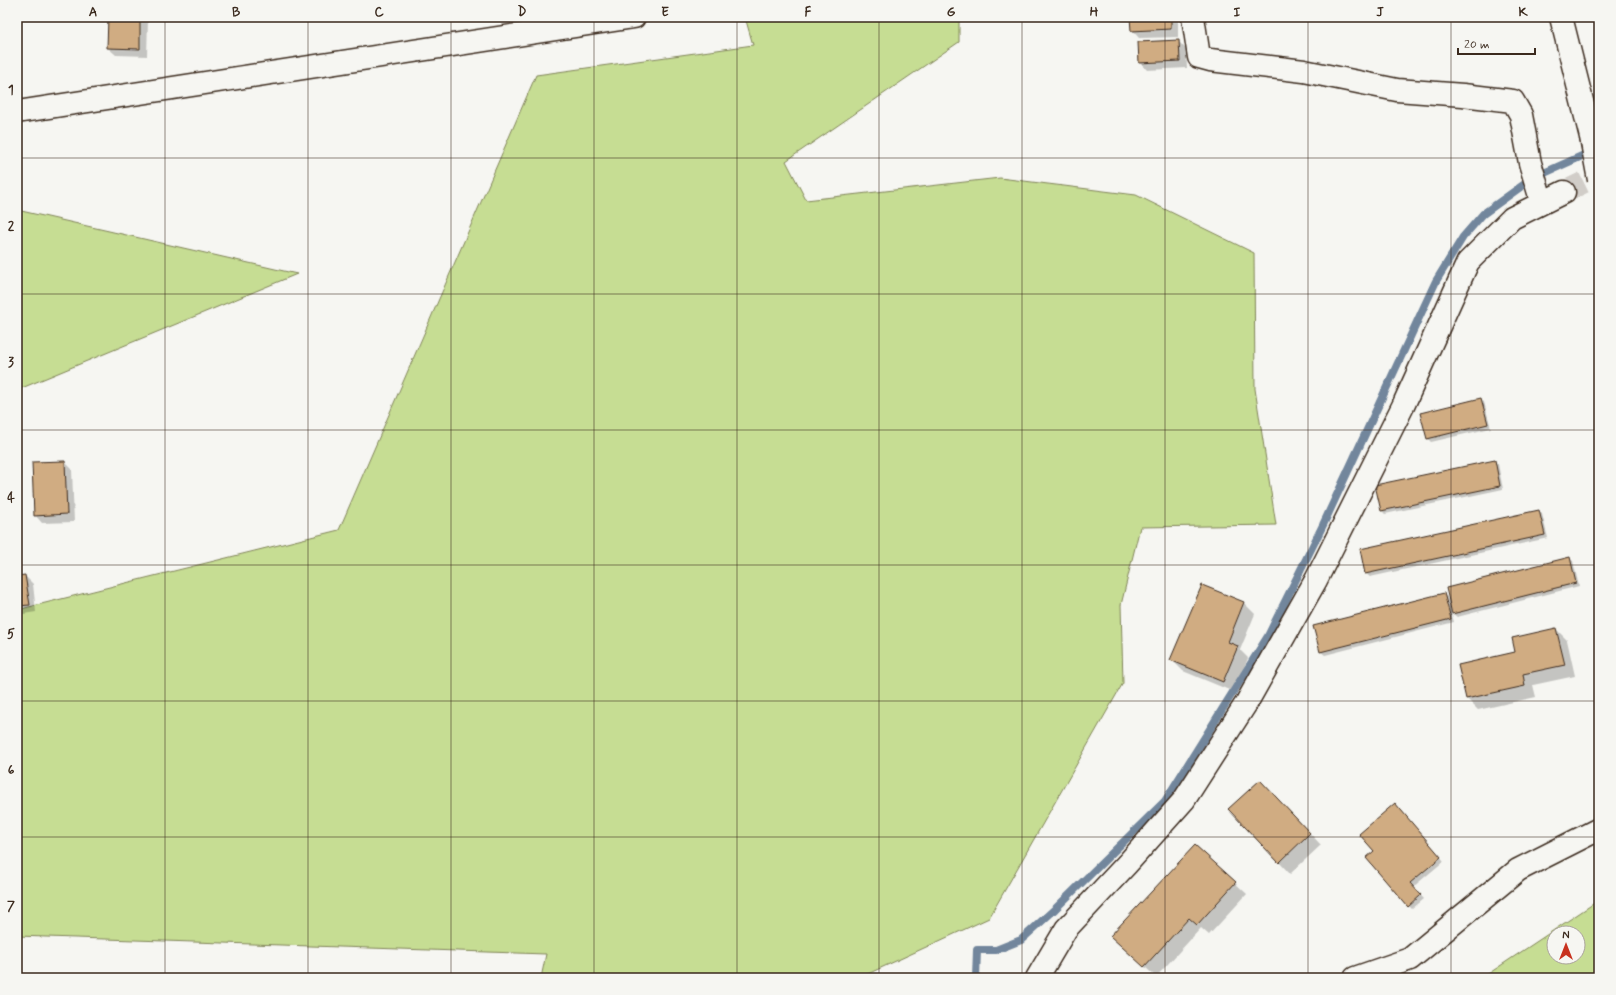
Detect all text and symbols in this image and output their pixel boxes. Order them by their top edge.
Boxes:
text: A [89,4,97,21]
text: B [232,4,241,21]
text: C [374,4,384,21]
text: D [518,4,527,21]
text: E [661,4,669,21]
text: F [805,4,812,21]
text: G [947,4,956,21]
text: H [1090,4,1099,21]
text: I [1234,4,1241,21]
text: J [1376,4,1384,21]
text: K [1518,4,1528,21]
scale bar [1458,30,1535,56]
text: 20 m [1464,37,1490,53]
text: 1 [8,82,14,99]
text: 2 [8,218,15,235]
text: 3 [8,354,14,371]
text: 4 [7,490,15,507]
text: 5 [7,626,15,643]
text: 6 [8,762,15,779]
text: 7 [7,898,15,915]
north arrow [1546,925,1586,965]
text: N [1562,929,1570,943]

